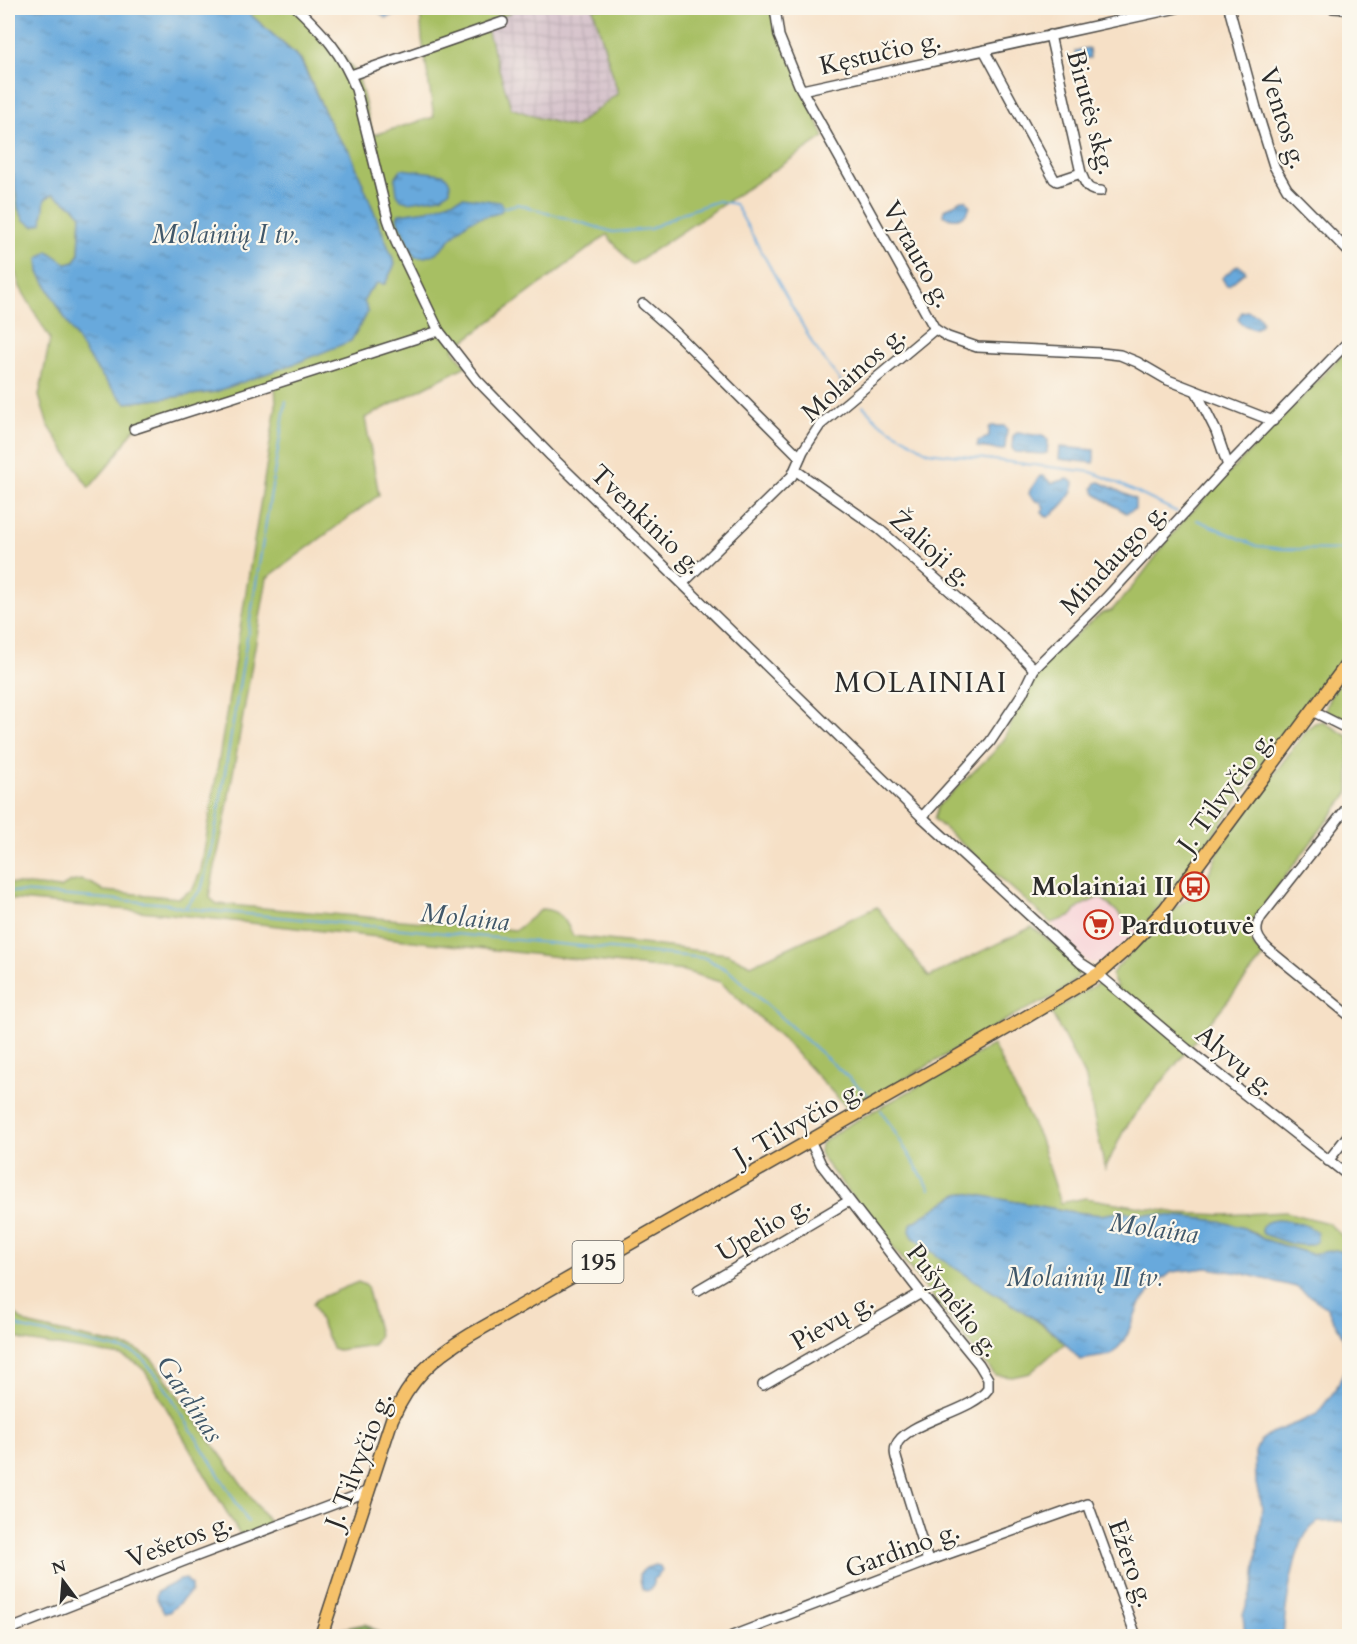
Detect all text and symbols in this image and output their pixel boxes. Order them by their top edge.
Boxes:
street label: Kęstučio g. [816,22,944,83]
street label: Birutės skg. [1058,46,1125,179]
street label: Ventos g. [1251,63,1316,173]
street label: Vytauto g. [874,195,961,314]
water label: Molainių I tv. [152,216,299,253]
street label: Molainos g. [794,317,913,430]
street label: Tvenkinio g. [583,457,711,582]
street label: Mindaugo g. [1052,494,1175,622]
street label: Žalioji g. [882,502,981,595]
district label: MOLAINIAI [834,664,1008,702]
street label: J. Tilvyčio g. [1167,723,1282,863]
place label: Molainiai II [1032,869,1174,904]
bus stop icon: Molainiai II [1179,870,1211,902]
water label: Molaina [419,894,511,941]
place label: Parduotuvė [1120,908,1255,943]
supermarket icon: Parduotuvė [1083,909,1115,941]
street label: Alyvų g. [1188,1017,1283,1104]
street label: J. Tilvyčio g. [724,1071,869,1176]
street label: Upelio g. [710,1187,816,1270]
water label: Molaina [1107,1204,1201,1253]
street label: Pušynėlio g. [898,1236,1009,1364]
road number: 195 [572,1241,624,1283]
water label: Molainių II tv. [1006,1259,1162,1296]
street label: Pievų g. [784,1284,880,1359]
water label: Gardinas [147,1349,232,1450]
street label: J. Tilvyčio g. [315,1387,401,1537]
street label: Vešetos g. [121,1504,237,1577]
street label: Gardino g. [840,1513,964,1586]
street label: Ežero g. [1099,1514,1164,1612]
north arrow [33,1551,93,1611]
text: N [49,1555,69,1580]

